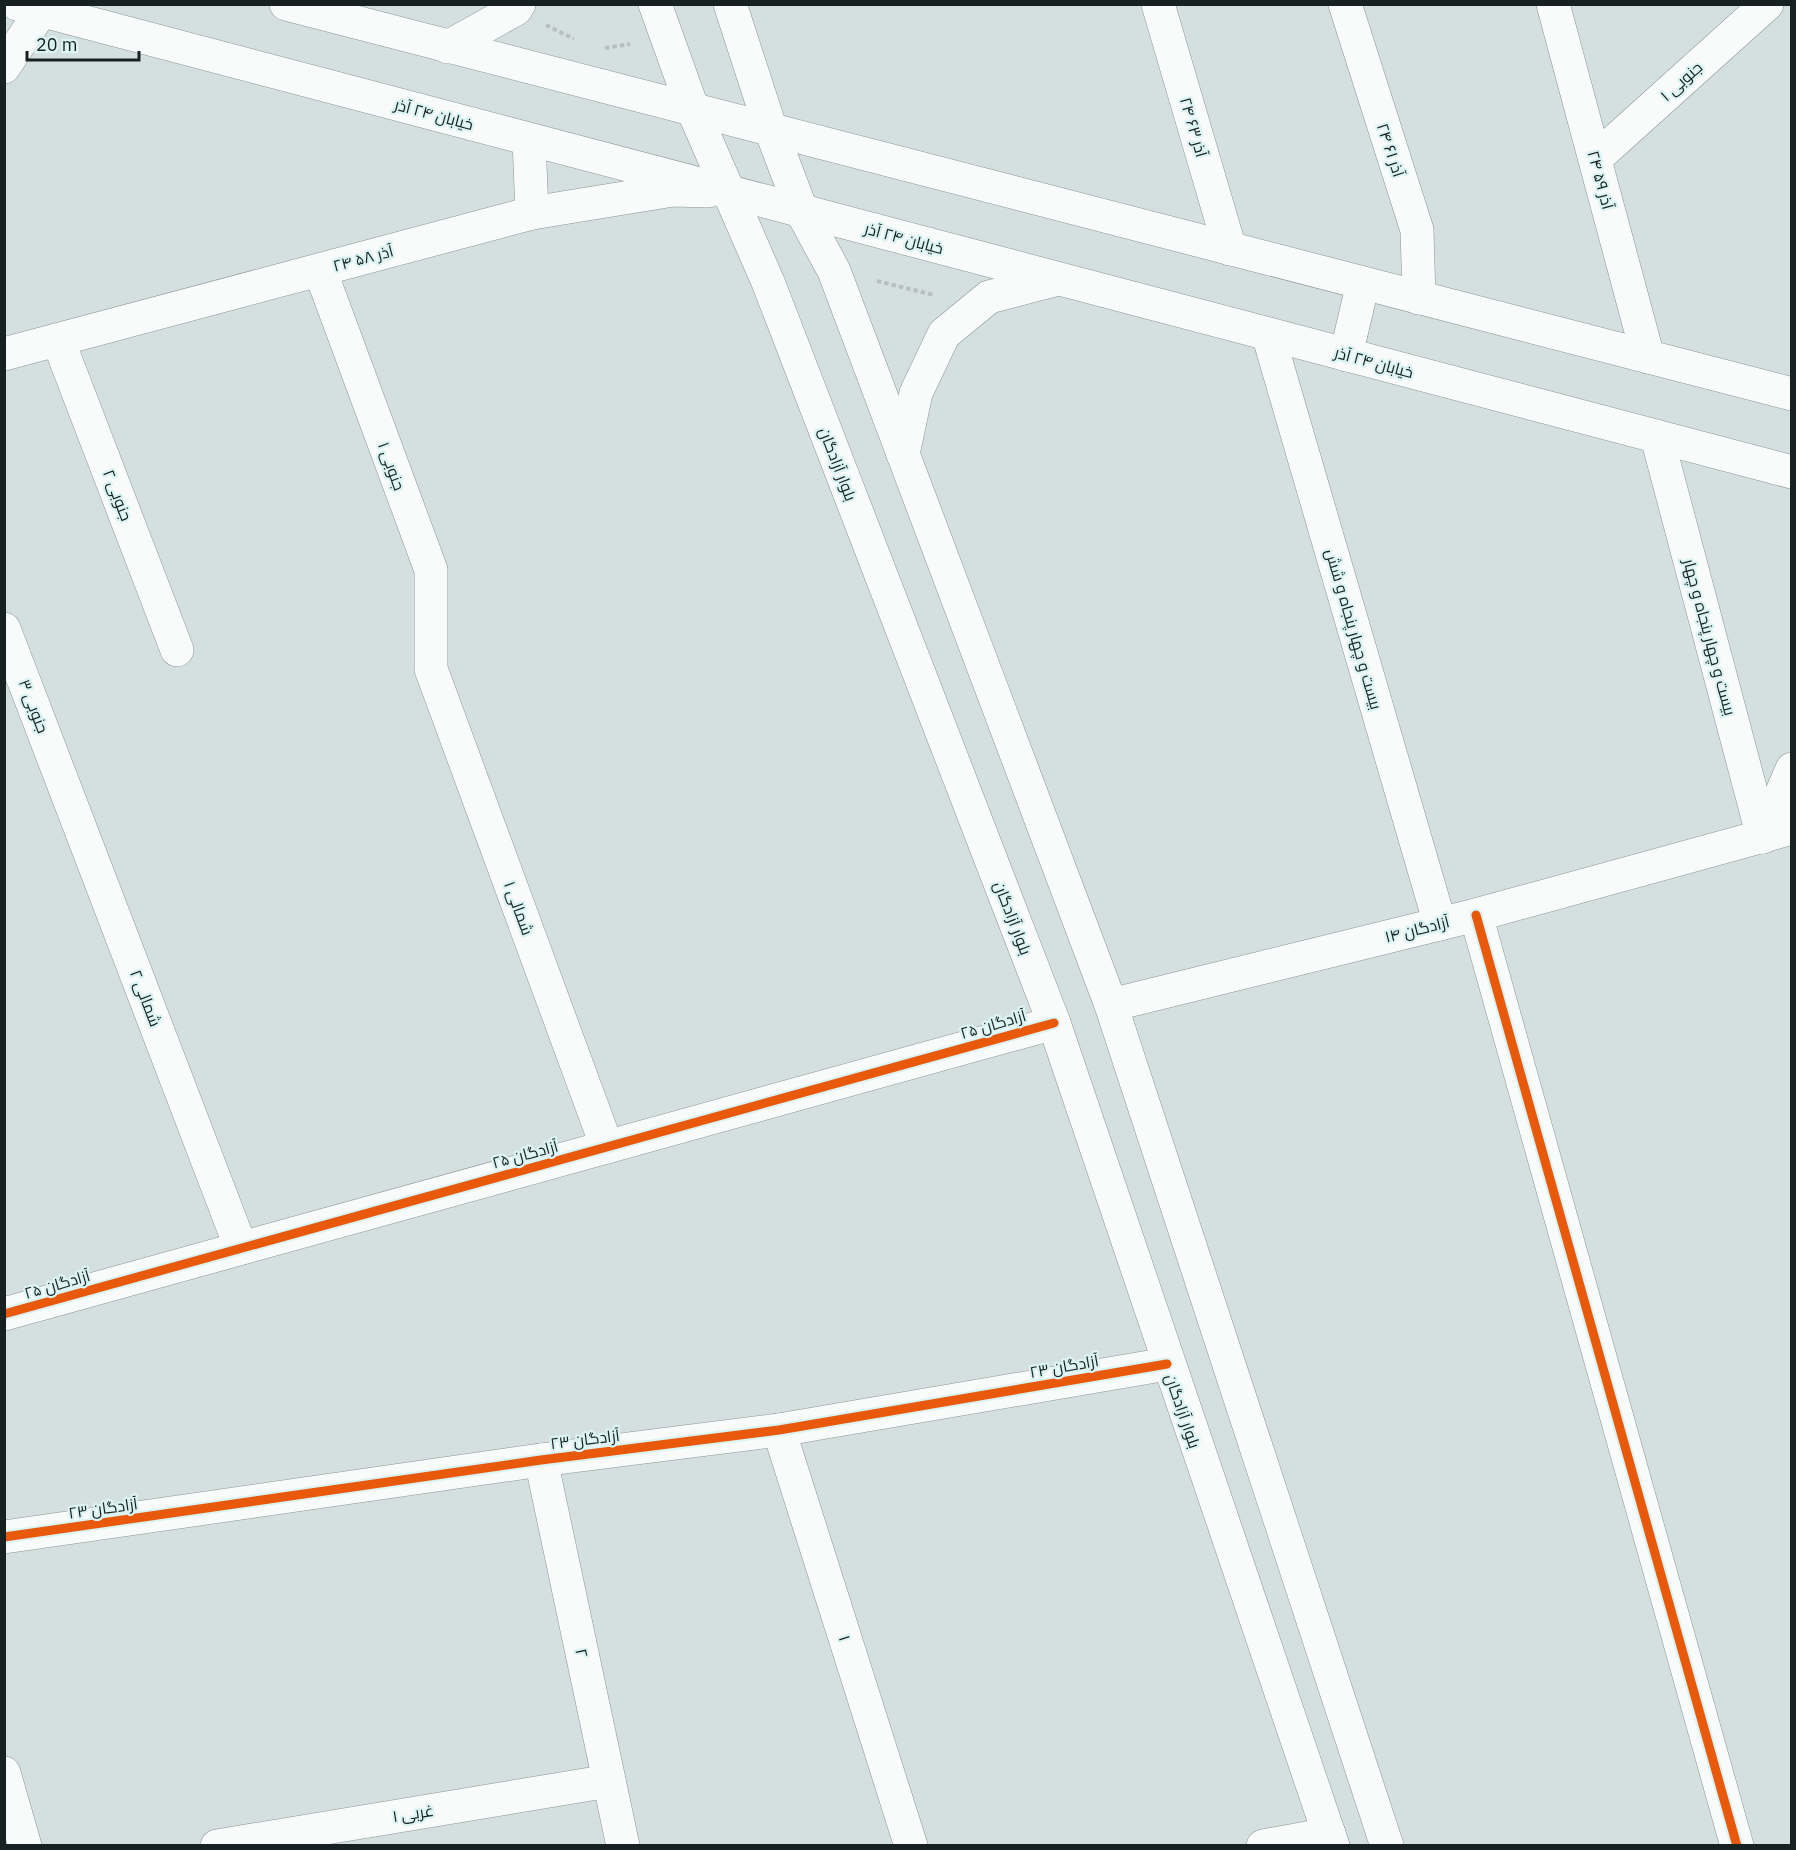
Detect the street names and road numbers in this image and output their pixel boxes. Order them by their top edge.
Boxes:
street label: ۱ جنوبی [1656,57,1707,106]
street label: خیابان ۲۴ آذر [391,94,476,135]
street label: ۲۴ آذر ۶۳ [1176,95,1212,160]
street label: ۲۴ آذر ۶۱ [1373,121,1409,180]
street label: ۲۴ آذر ۵۹ [1584,148,1619,212]
street label: خیابان ۲۴ آذر [861,218,946,259]
street label: ۲۴ آذر ۵۸ [331,240,396,276]
street label: خیابان ۲۴ آذر [1331,342,1416,383]
street label: بلوار آزادگان [814,424,861,504]
street label: ۱ جنوبی [373,439,410,493]
street label: ۲ جنوبی [98,466,137,524]
street label: بیست و چهار پنجاه و شش [1320,546,1387,712]
street label: بیست و چهار پنجاه و چهار [1677,555,1741,718]
street label: ۳ جنوبی [14,676,53,736]
street label: ۱ شمالی [499,878,538,938]
street label: بلوار آزادگان [989,878,1036,958]
street label: آزادگان ۱۴ [1383,911,1452,948]
street label: ۲ شمالی [125,967,166,1030]
street label: آزادگان ۲۵ [958,1005,1029,1044]
street label: آزادگان ۲۵ [490,1135,561,1173]
street label: آزادگان ۲۵ [22,1265,93,1304]
street label: آزادگان ۲۳ [1028,1350,1101,1383]
street label: بلوار آزادگان [1160,1371,1205,1451]
street label: آزادگان ۲۳ [549,1425,622,1454]
street label: آزادگان ۲۳ [67,1493,140,1524]
street label: ۱ [835,1633,855,1643]
street label: ۲ [571,1647,593,1659]
street label: ۱ غربی [391,1800,435,1827]

